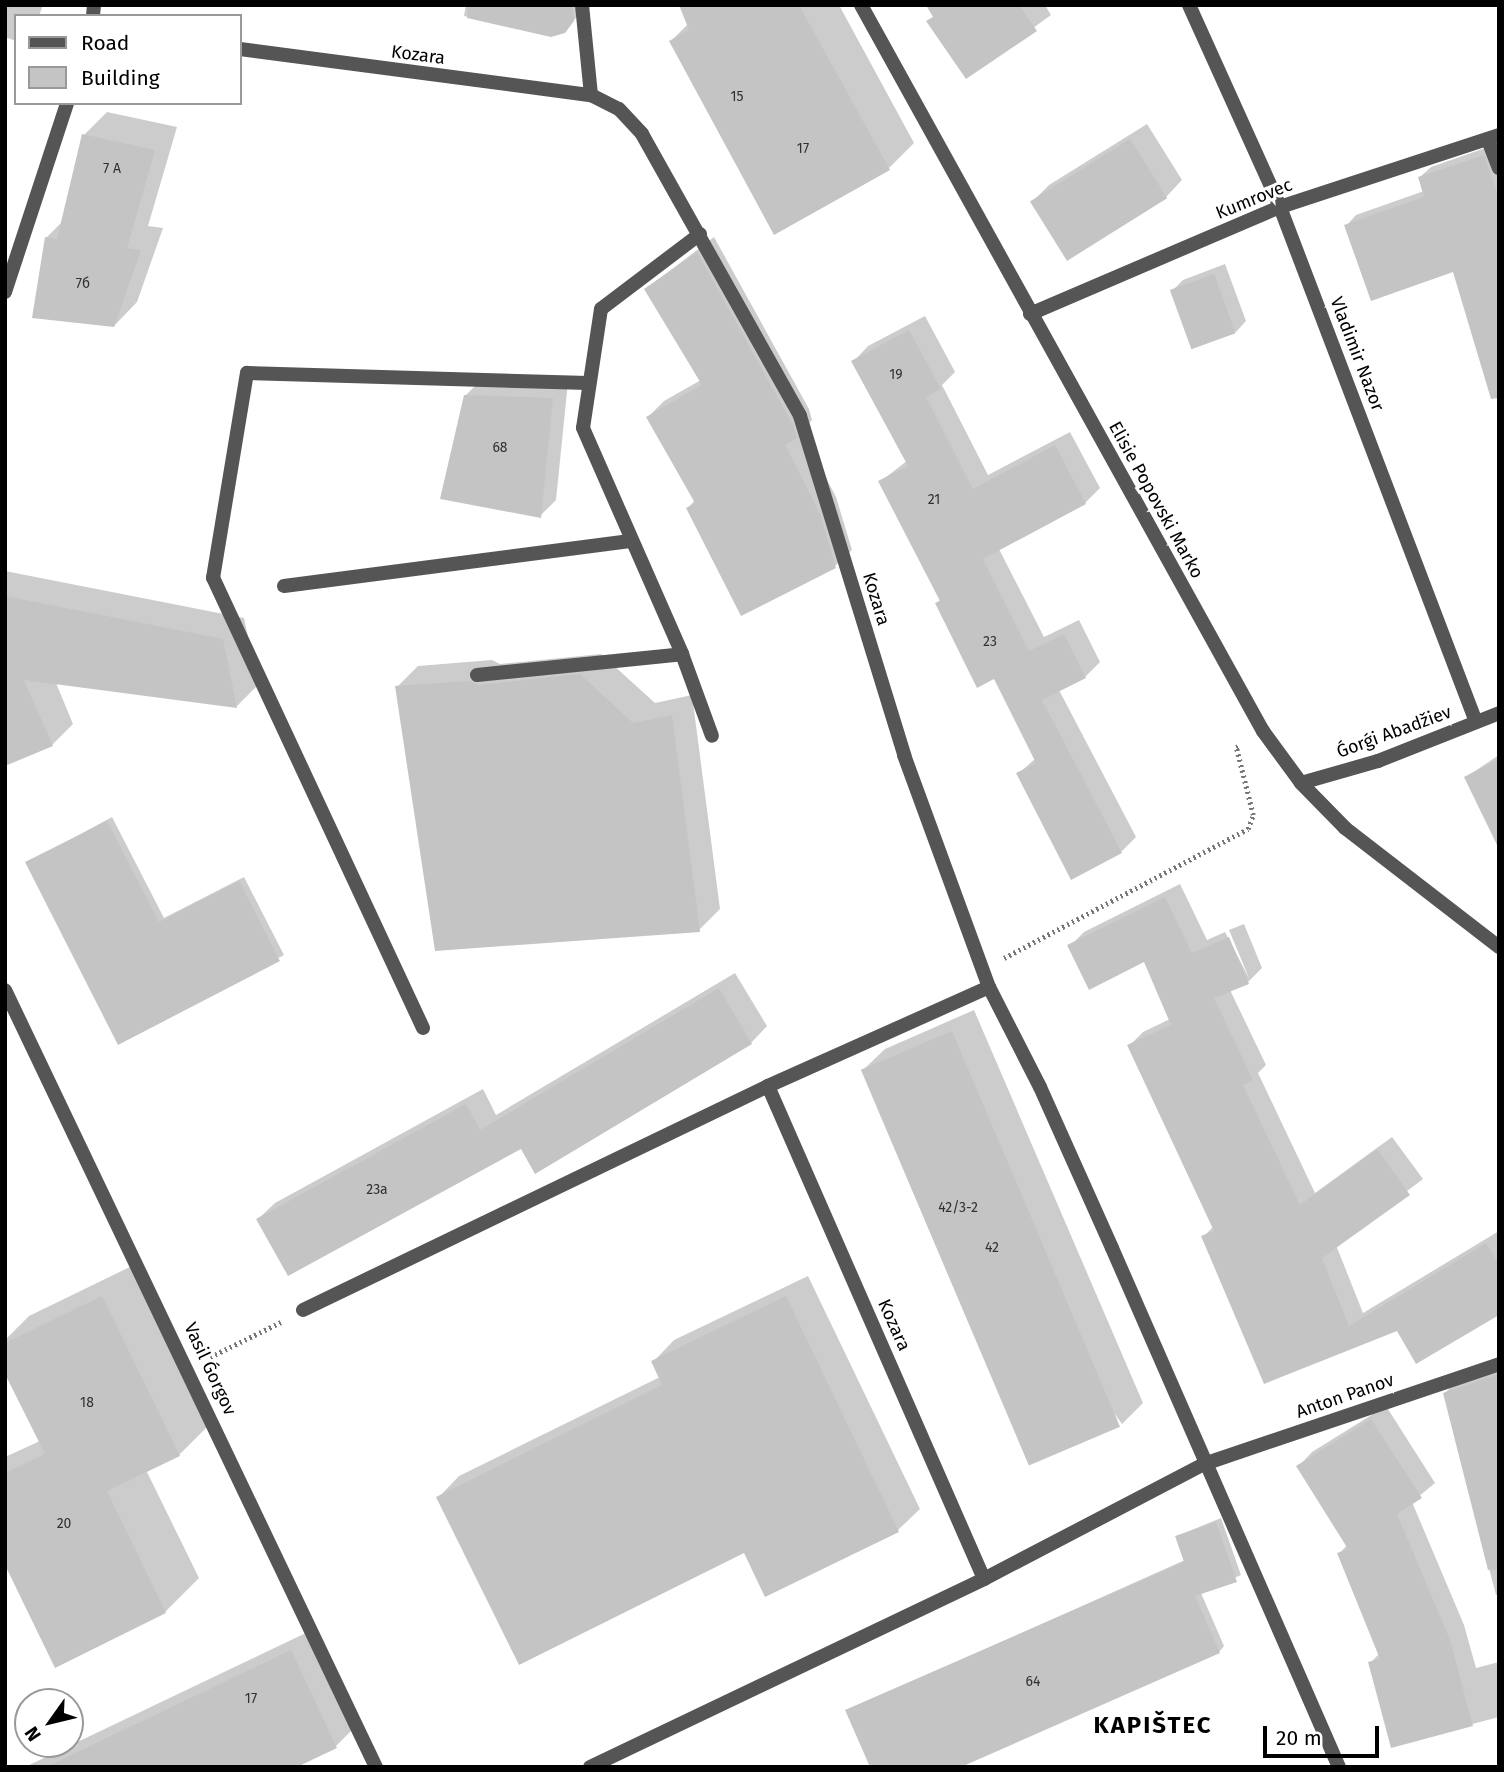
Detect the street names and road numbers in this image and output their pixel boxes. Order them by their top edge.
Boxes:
street label: Kozara [390,41,446,69]
street label: Kumrovec [1213,174,1295,224]
street label: Vladimir Nazor [1325,294,1389,414]
street label: Elisie Popovski Marko [1104,418,1208,582]
street label: Kozara [858,570,894,628]
street label: Ǵorǵi Abadžiev [1334,701,1454,763]
street label: Kozara [873,1296,915,1354]
street label: Vasil Ǵorgov [179,1319,241,1419]
street label: Anton Panov [1293,1369,1397,1423]

